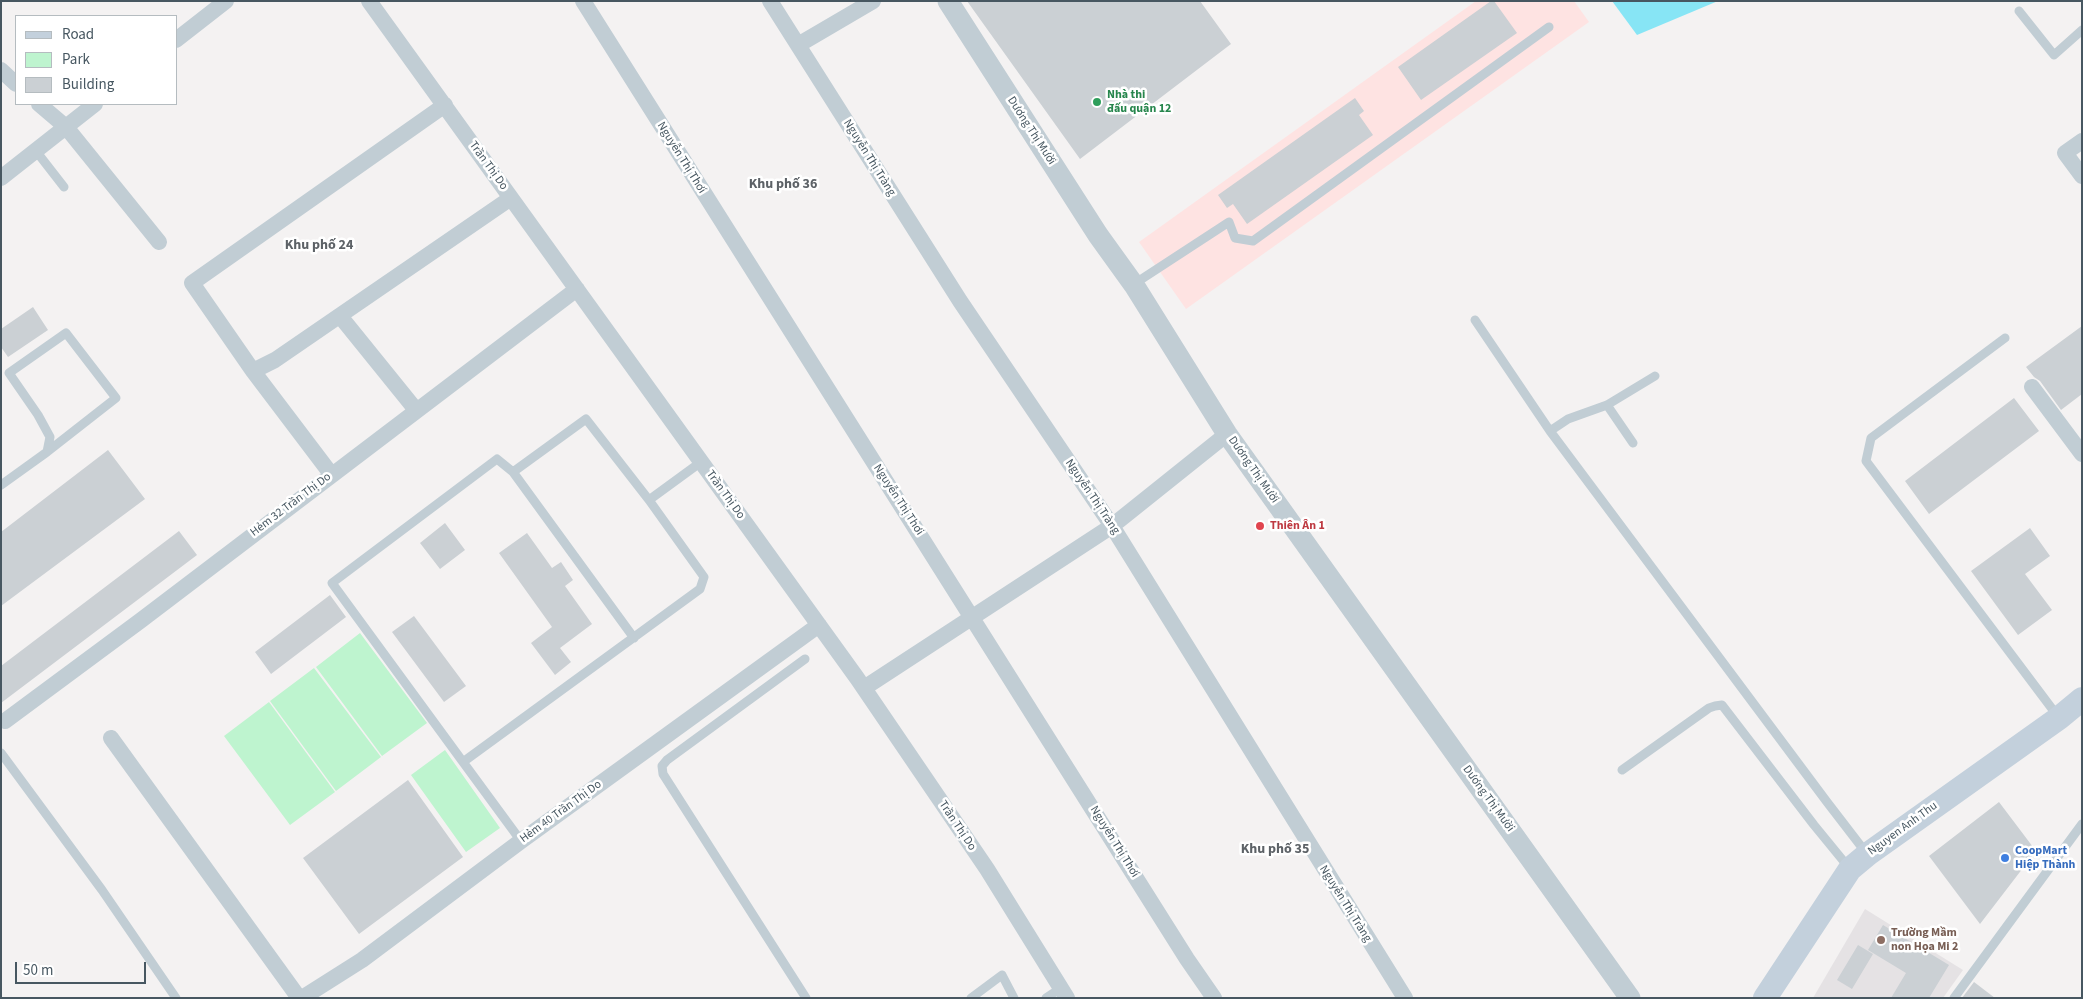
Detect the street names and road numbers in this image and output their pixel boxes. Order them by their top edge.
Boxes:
street label: Dương Thị Mười [1004,94,1058,168]
street label: Nguyễn Thị Tràng [840,117,898,199]
street label: Nguyễn Thị Thơi [653,120,709,196]
street label: Trần Thị Do [465,139,511,193]
street label: Dương Thị Mười [1225,434,1281,506]
street label: Nguyễn Thị Tràng [1062,457,1122,537]
street label: Nguyễn Thị Thơi [870,462,926,538]
street label: Trần Thị Do [702,468,748,522]
street label: Hẻm 32 Trần Thị Do [248,470,334,540]
street label: Dương Thị Mười [1459,763,1517,835]
street label: Hẻm 40 Trần Thị Do [517,778,605,846]
street label: Trần Thị Do [935,798,979,854]
street label: Nguyen Anh Thu [1865,799,1941,859]
street label: Nguyễn Thị Thơi [1086,804,1142,880]
street label: Nguyễn Thị Tràng [1316,863,1374,945]

